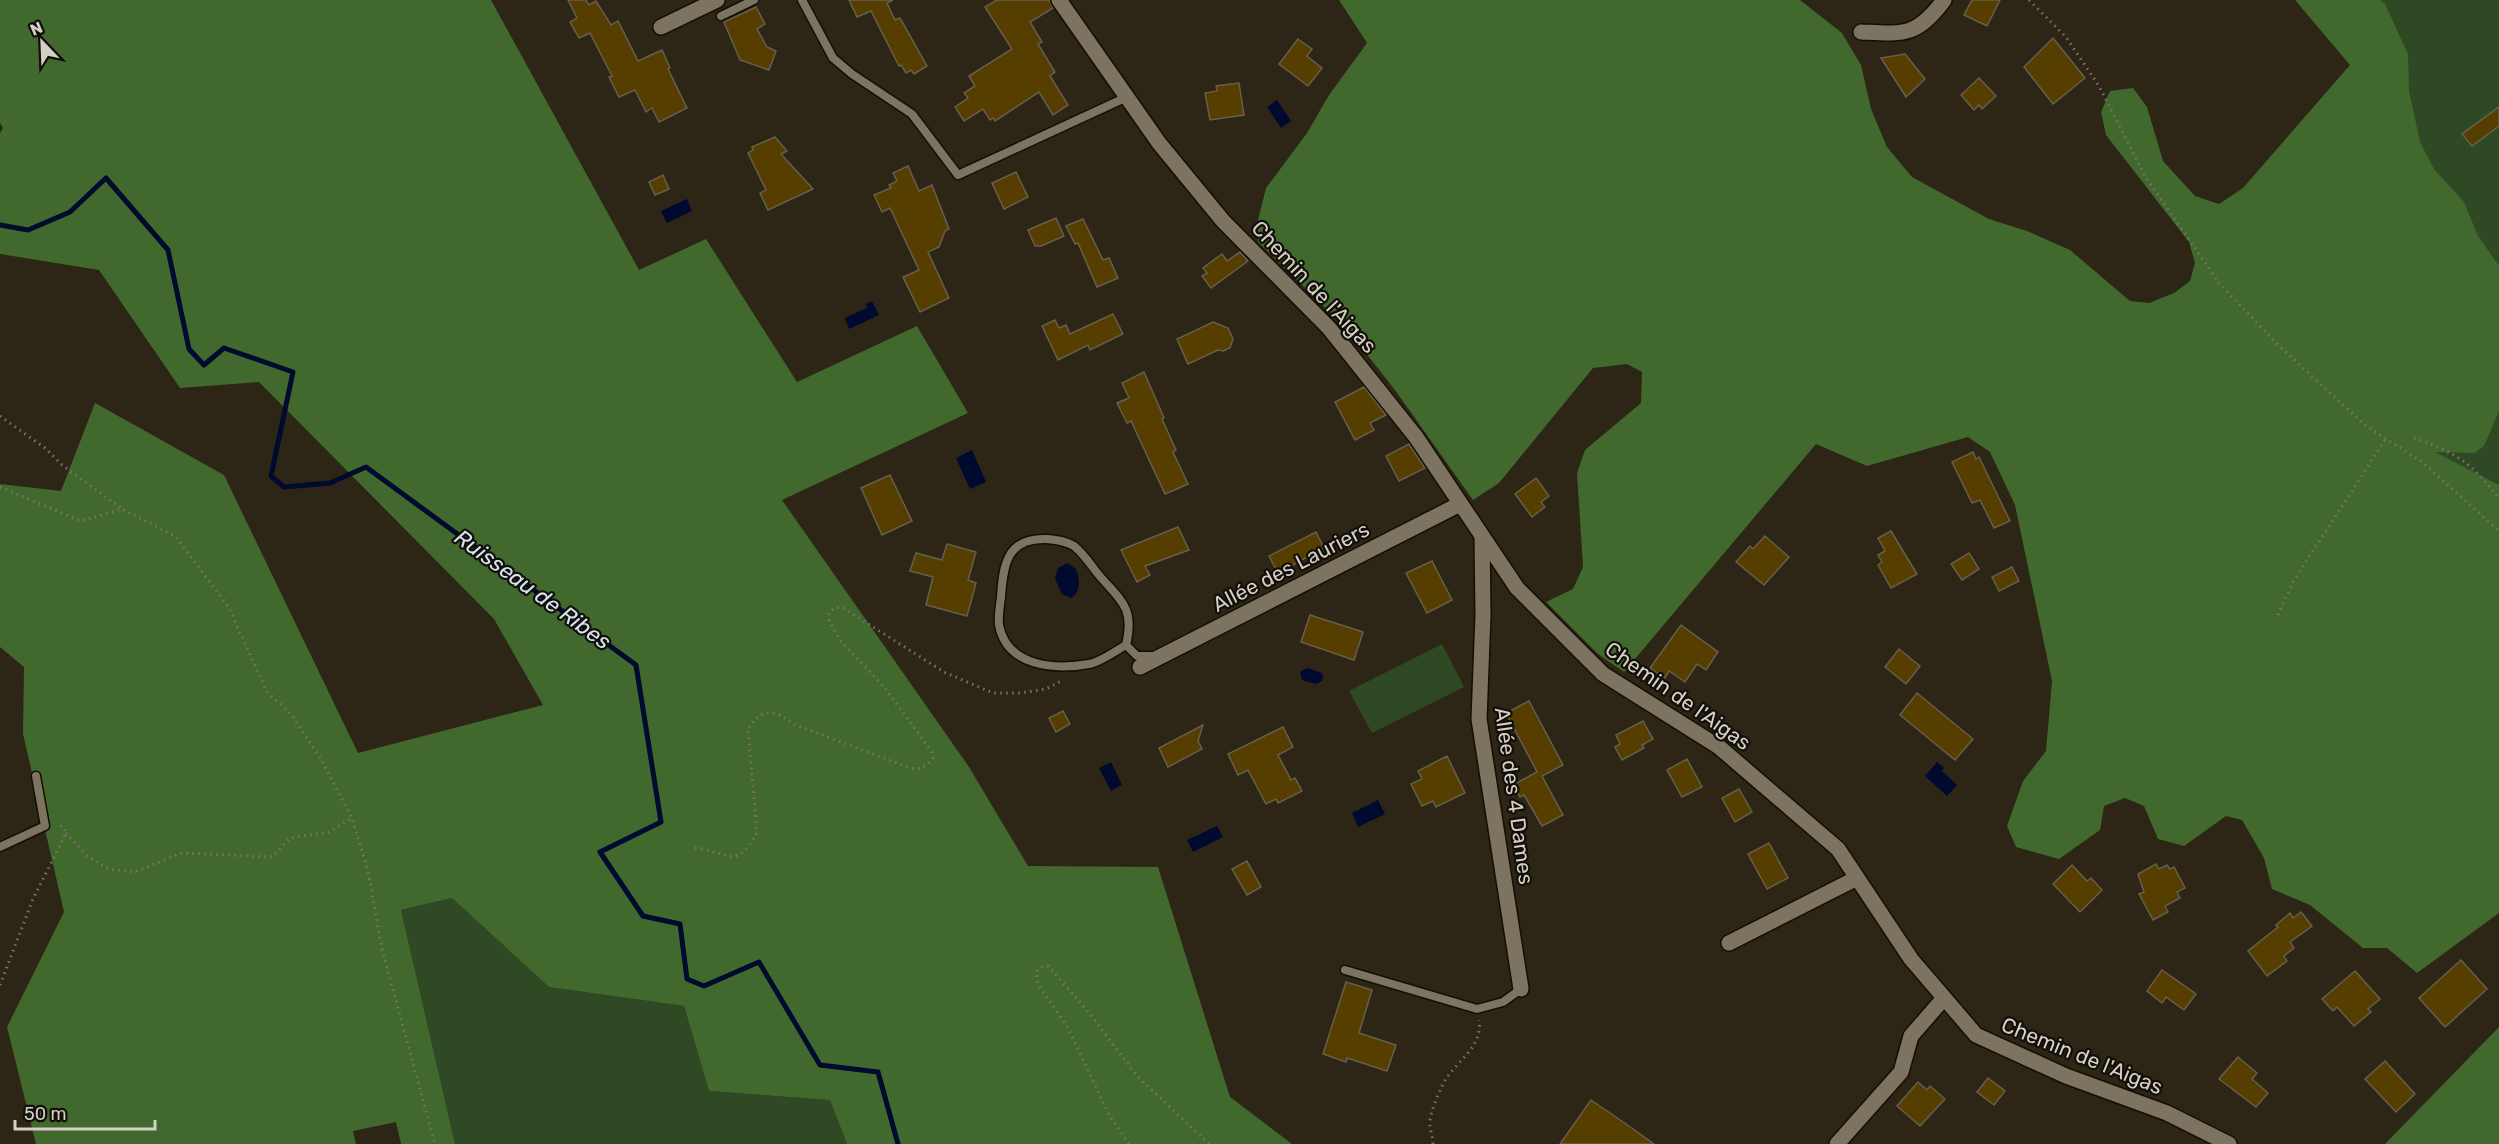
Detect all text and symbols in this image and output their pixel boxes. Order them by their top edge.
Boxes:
north arrow [12,12,72,72]
text: N [27,18,45,40]
street label: Chemin de l'Aigas [1247,215,1382,358]
street label: Allée des Lauriers [1208,516,1373,617]
water label: Ruisseau de Ribes [449,524,616,655]
street label: Chemin de l'Aigas [1601,636,1756,755]
street label: Allée des 4 Dames [1490,706,1539,886]
street label: Chemin de l'Aigas [1998,1012,2167,1099]
scale bar [15,1093,154,1131]
text: 50 m [24,1103,67,1125]

